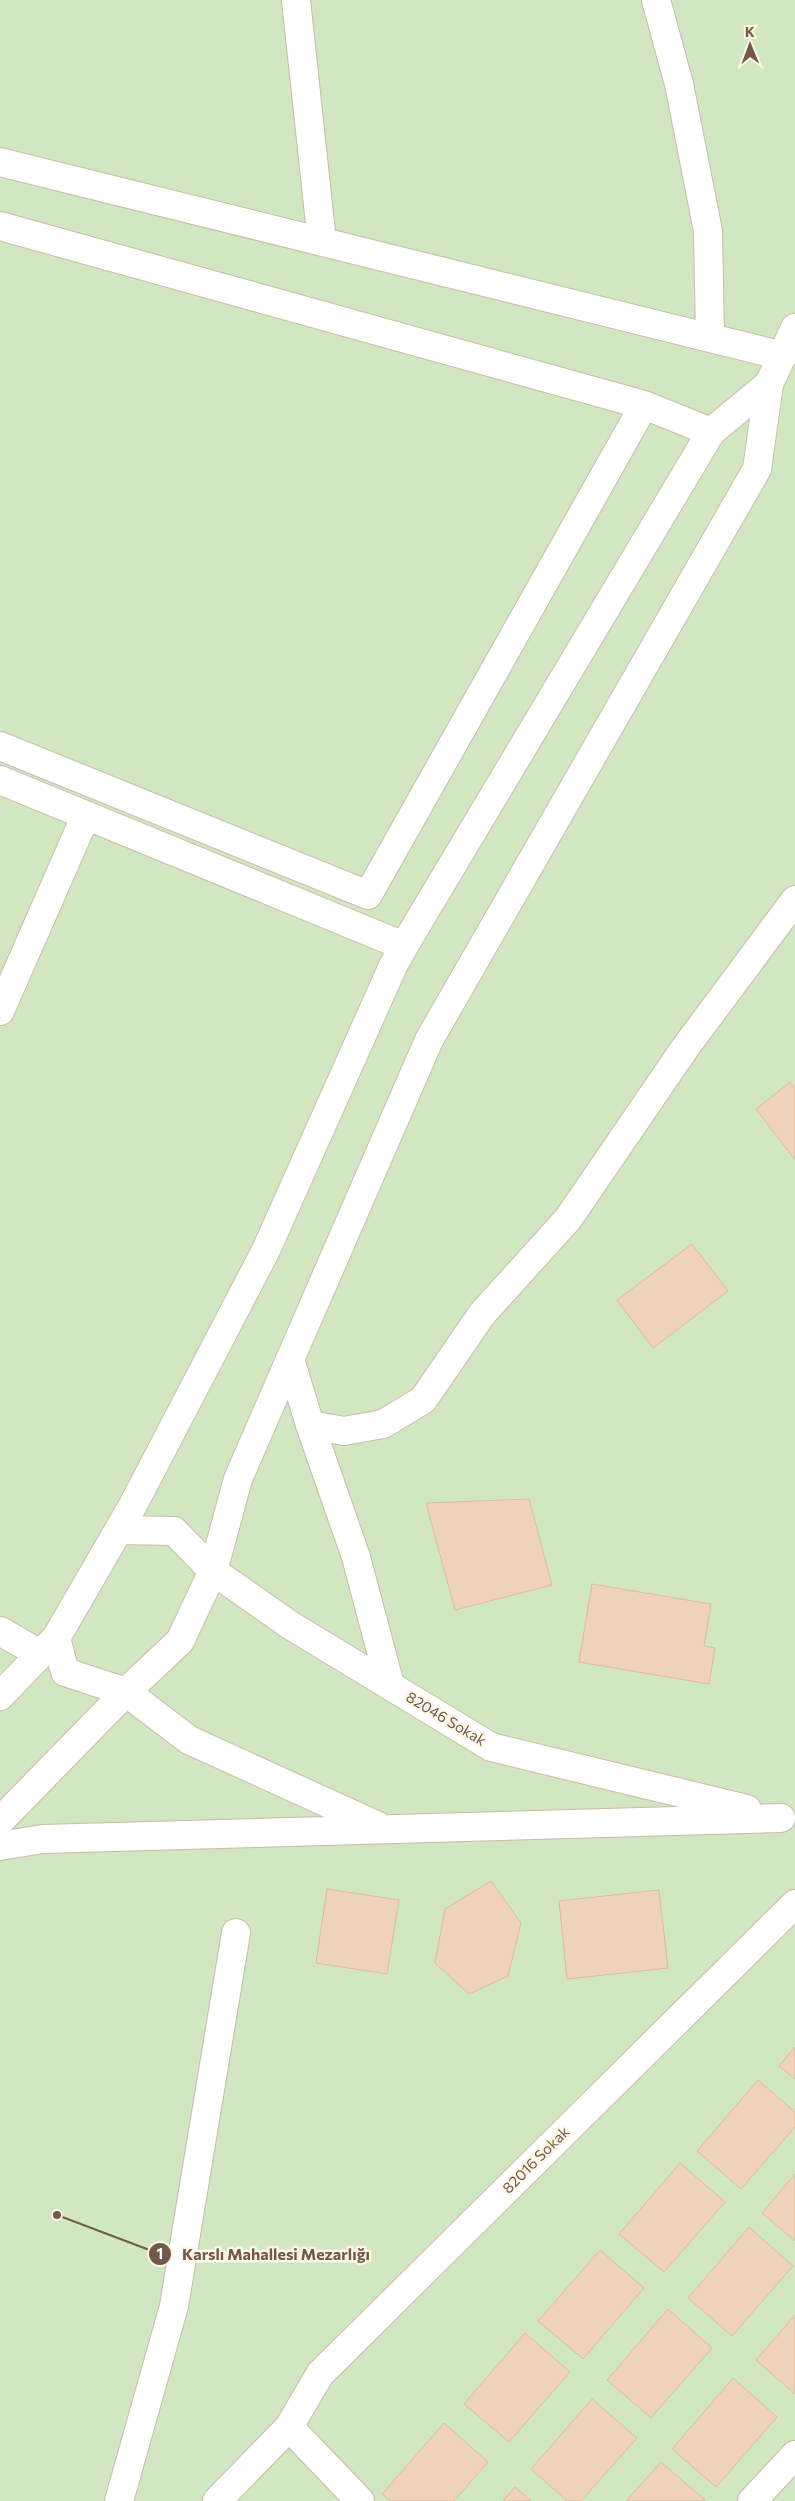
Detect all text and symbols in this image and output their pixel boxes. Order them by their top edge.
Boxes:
north arrow [725,20,775,70]
text: K [745,23,755,40]
street label: 82046 Sokak [403,1687,490,1749]
street label: 82016 Sokak [498,2122,573,2197]
callout: Karslı Mahallesi Mezarlığı [147,2239,380,2270]
text: 1 [157,2244,163,2262]
text: Karslı Mahallesi Mezarlığı [182,2244,370,2263]

